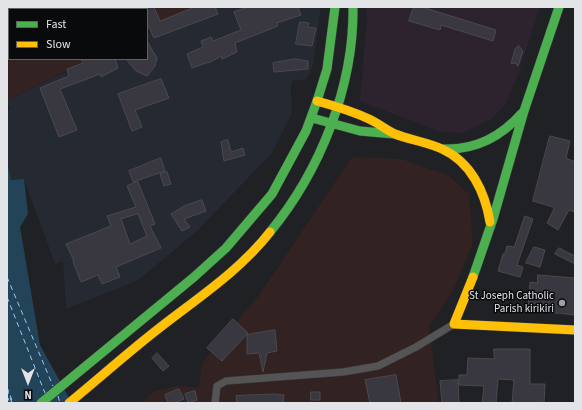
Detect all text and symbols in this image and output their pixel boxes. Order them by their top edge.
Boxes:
legend [8,8,148,60]
text: Fast [46,16,66,33]
text: Slow [46,36,71,53]
place label: St Joseph Catholic Parish kirikiri [469,290,554,316]
marker: St Joseph Catholic Parish kirikiri [557,298,567,308]
north arrow [8,362,48,402]
text: N [24,387,32,402]

